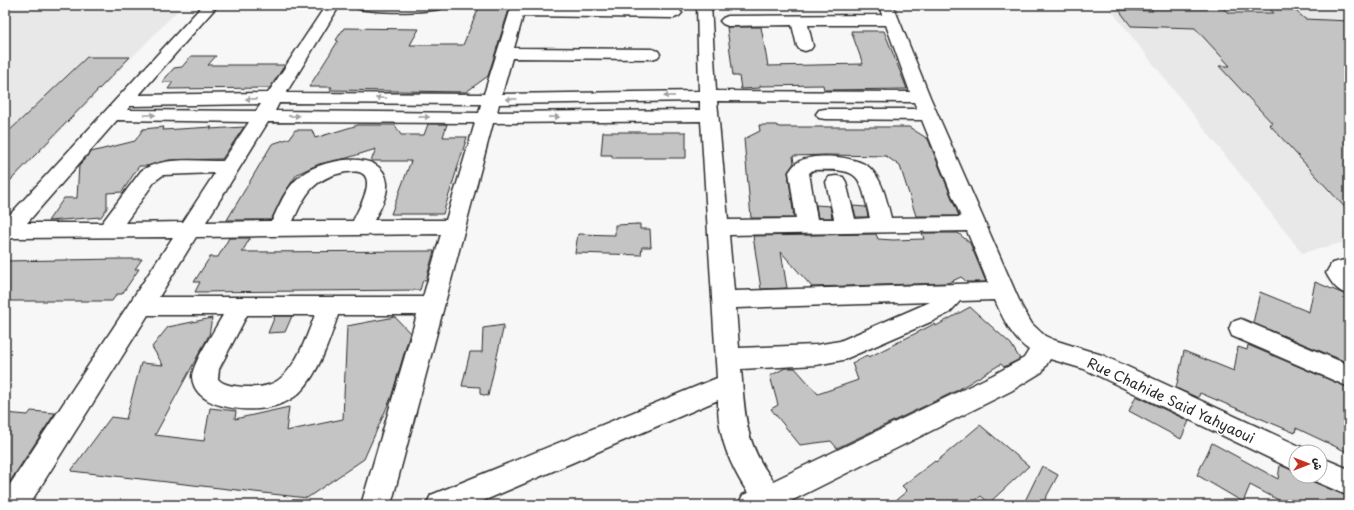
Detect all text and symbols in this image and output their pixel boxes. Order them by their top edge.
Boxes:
one-way arrow [663,93,675,100]
one-way arrow [245,95,257,102]
one-way arrow [375,95,387,102]
one-way arrow [505,95,517,102]
one-way arrow [144,112,157,118]
one-way arrow [288,113,301,119]
one-way arrow [418,114,430,121]
one-way arrow [548,114,561,120]
street label: Rue Chahide Said Yahyaoui [1084,352,1258,448]
north arrow [1288,444,1328,484]
text: ش [1310,458,1327,470]

